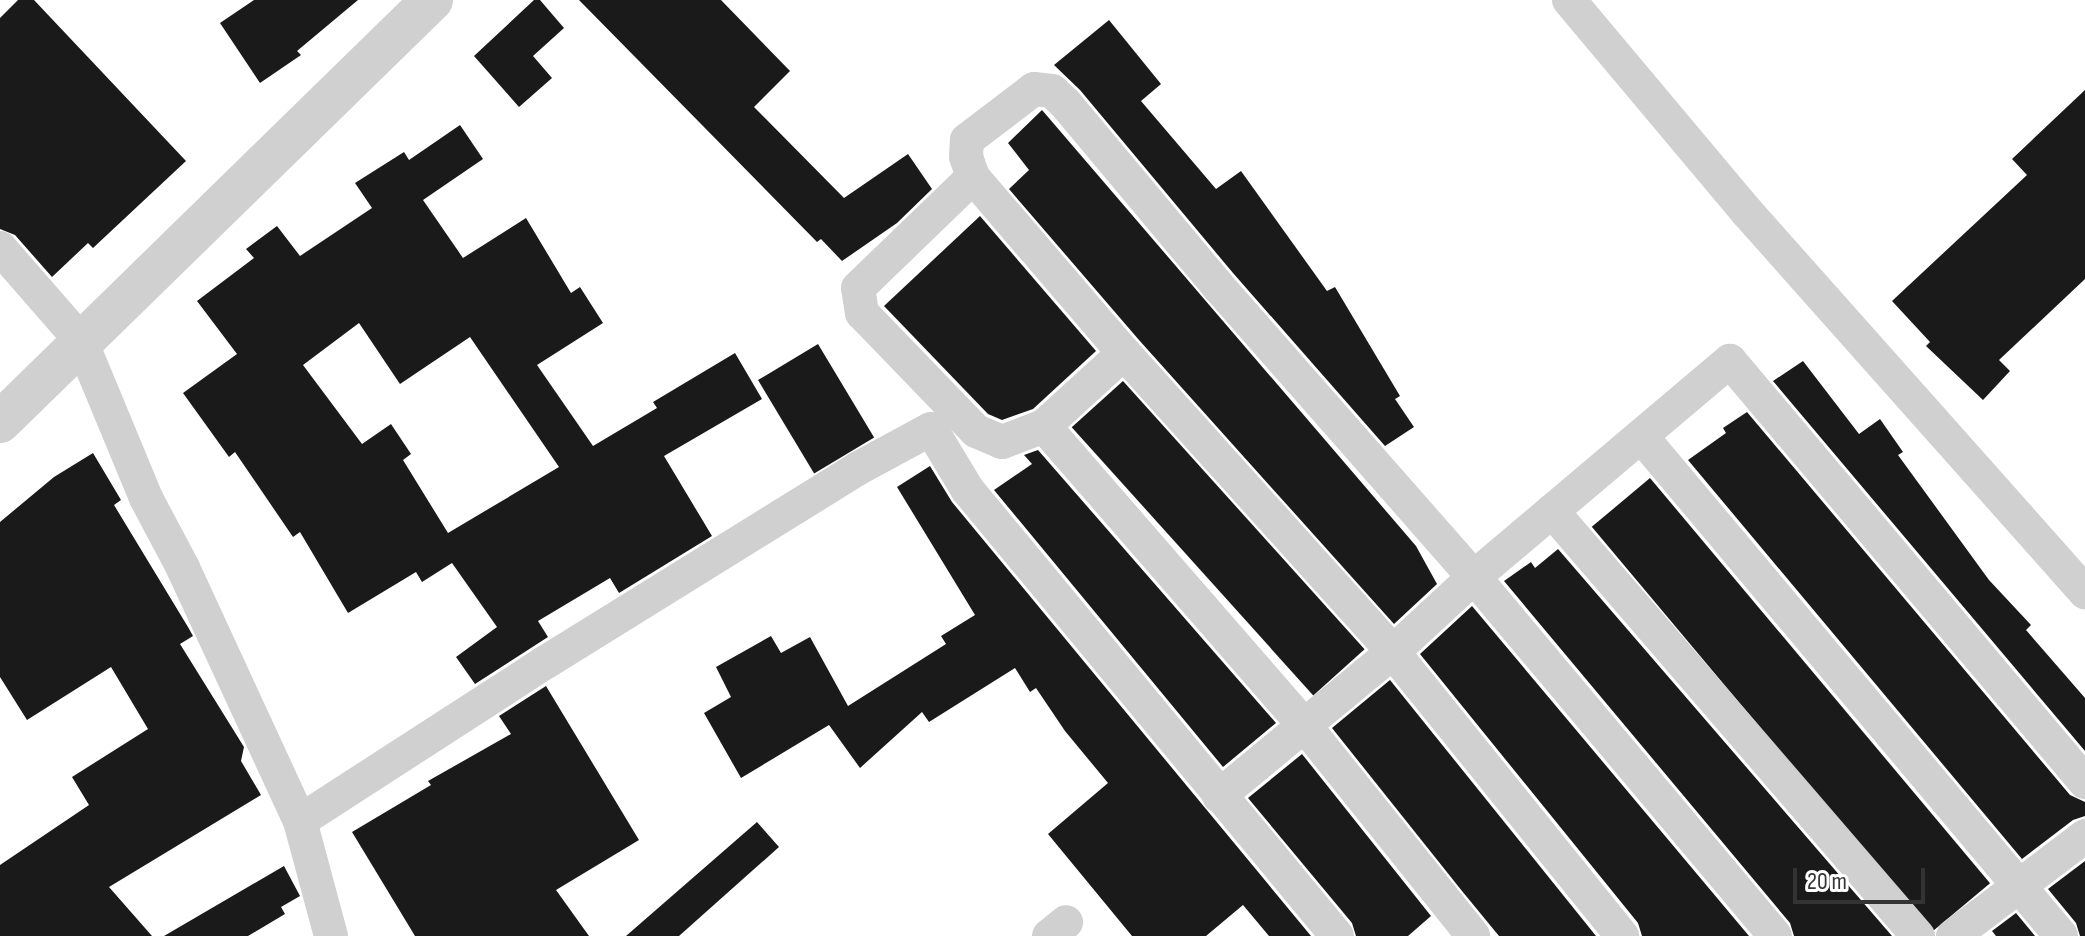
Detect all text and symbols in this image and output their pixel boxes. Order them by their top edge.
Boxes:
scale bar [1797,852,1929,902]
text: 20 m [1807,867,1847,896]

